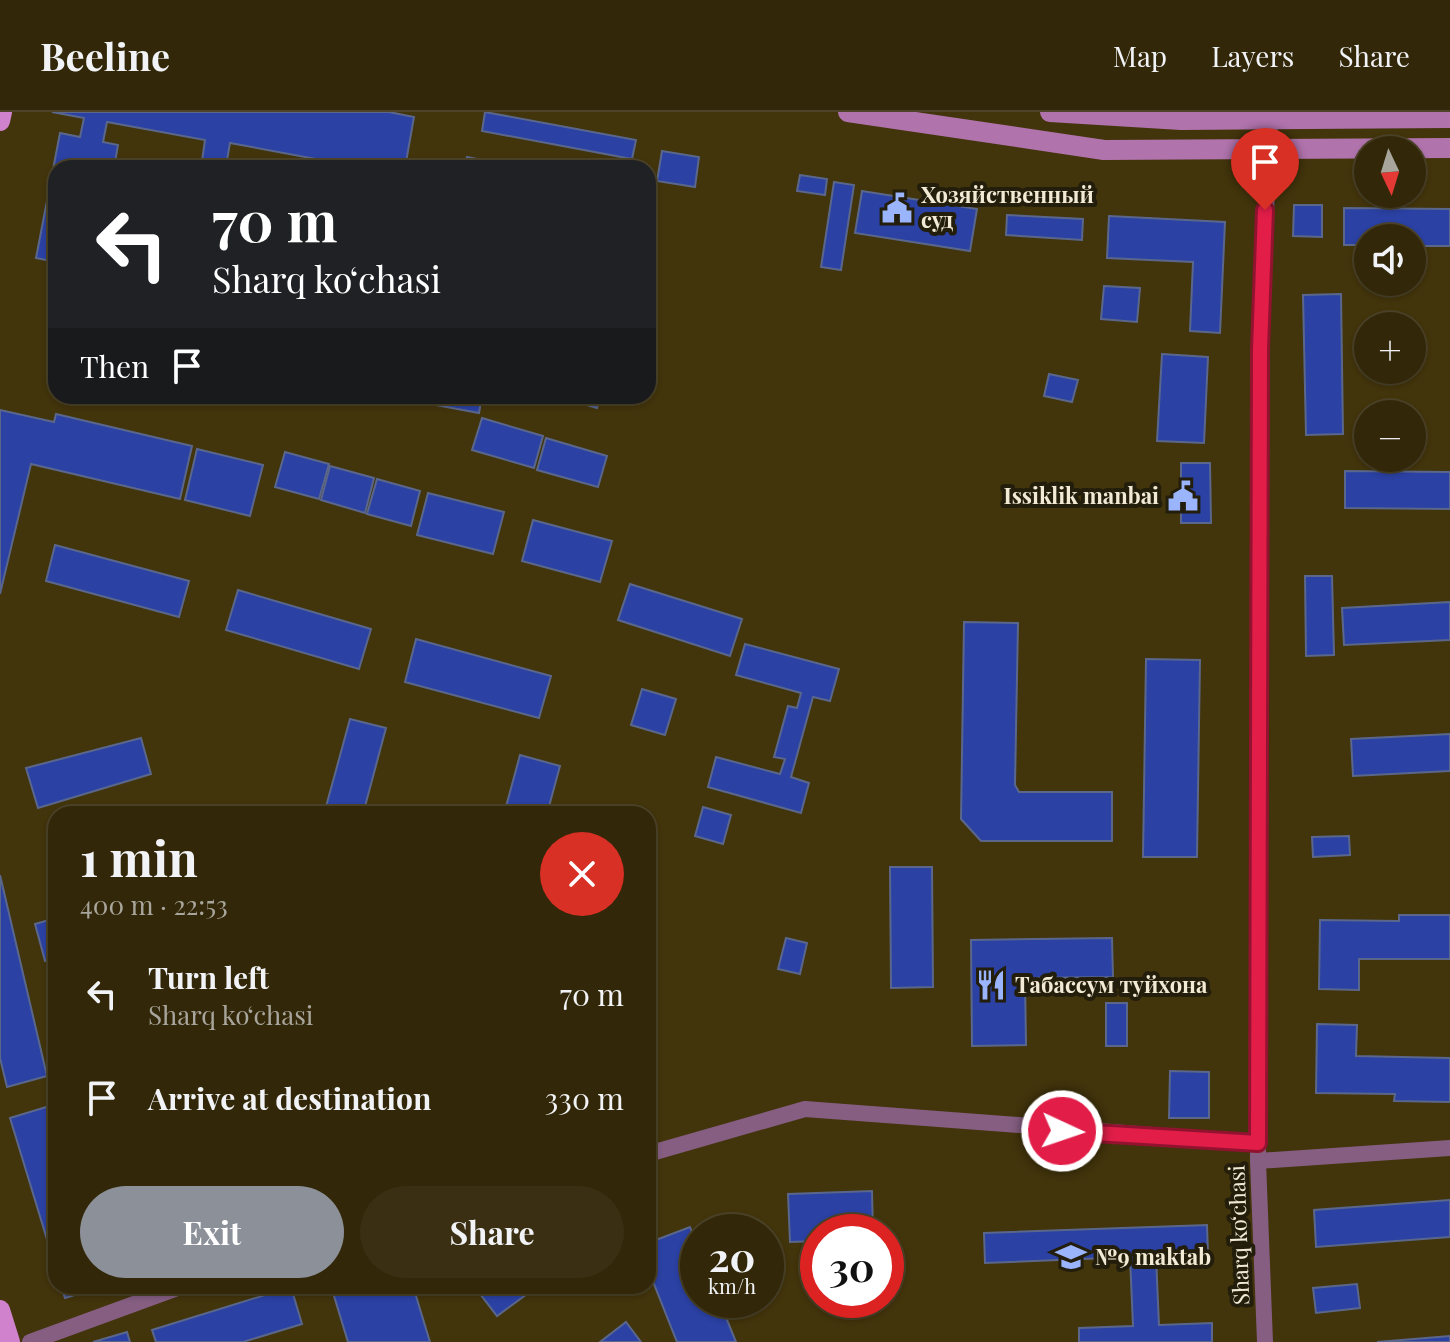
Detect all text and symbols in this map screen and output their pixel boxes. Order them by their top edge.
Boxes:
text: Beeline [40,30,170,81]
text: Map [1113,37,1167,74]
text: Layers [1211,37,1294,74]
text: Share [1338,37,1410,74]
pin [1231,128,1299,210]
north arrow [1354,136,1426,208]
map controls [1354,136,1426,472]
icon: arrive [1243,140,1287,184]
place label: Хозяйственный суд [921,179,1094,234]
text: 70 m [212,182,337,257]
public building icon: Хозяйственный суд [880,191,914,225]
icon: left [80,192,184,296]
button: sound [1354,224,1426,296]
text: Sharq ko‘chasi [212,254,441,302]
button: + [1354,312,1426,384]
icon: arrive [165,344,209,388]
text: Then [80,346,149,386]
button: − [1354,400,1426,472]
public building icon: Issiklik manbai [1166,479,1200,513]
place label: Issiklik manbai [1004,480,1159,510]
text: 1 min [80,825,198,889]
button: close [540,832,624,916]
text: 400 m · 22:53 [80,887,228,922]
text: Turn left [148,957,269,997]
restaurant icon: Табассум туйхона [974,968,1008,1002]
place label: Табассум туйхона [1015,969,1208,999]
icon: left [80,972,124,1016]
text: 70 m [560,974,624,1014]
text: Sharq ko‘chasi [148,997,314,1032]
icon: arrive [80,1076,124,1120]
text: Arrive at destination [148,1078,431,1118]
text: 330 m [545,1078,624,1118]
position arrow [1020,1089,1104,1173]
street label: Sharq ko‘chasi [1221,1165,1255,1306]
button: Exit [80,1186,344,1278]
button: Share [360,1186,624,1278]
speed limit sign: 30 [800,1214,904,1318]
text: 20 [709,1229,755,1282]
school or university icon: №9 maktab [1054,1240,1088,1274]
place label: №9 maktab [1095,1241,1211,1271]
text: km/h [708,1272,756,1299]

